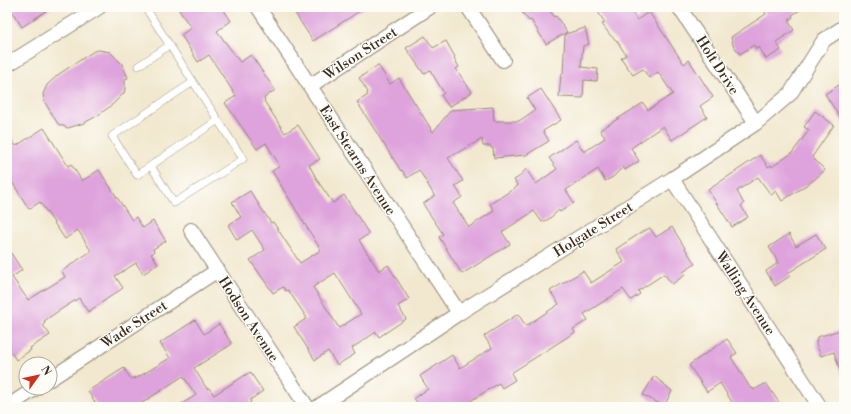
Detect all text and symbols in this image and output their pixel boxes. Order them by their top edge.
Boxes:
street label: Wilson Street [319,23,401,85]
street label: Holt Drive [691,33,743,98]
street label: East Stearns Avenue [315,102,399,219]
street label: Holgate Street [550,198,637,261]
street label: Walling Avenue [711,247,779,339]
street label: Hodson Avenue [214,273,283,366]
street label: Wade Street [97,297,171,353]
north arrow [18,356,58,396]
text: N [37,364,54,379]

